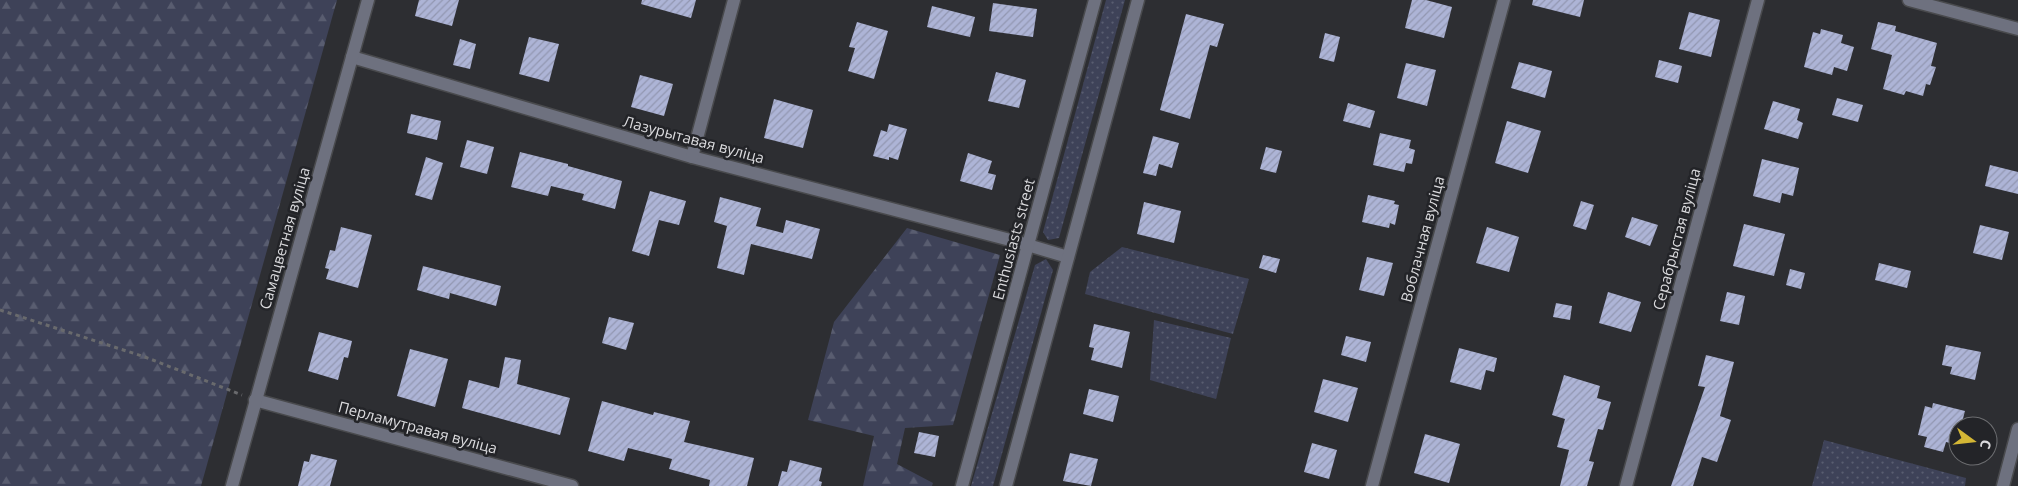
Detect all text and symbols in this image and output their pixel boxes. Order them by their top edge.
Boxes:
street label: Лазурытавая вуліца [621,111,767,167]
street label: Самацветная вуліца [254,165,314,311]
street label: Серабрыстая вуліца [1647,166,1705,312]
street label: Воблачная вуліца [1396,174,1448,304]
street label: Enthusiasts street [987,176,1039,302]
street label: Перламутравая вуліца [336,396,500,458]
north arrow [1948,416,1998,466]
text: С [1976,438,1996,451]

